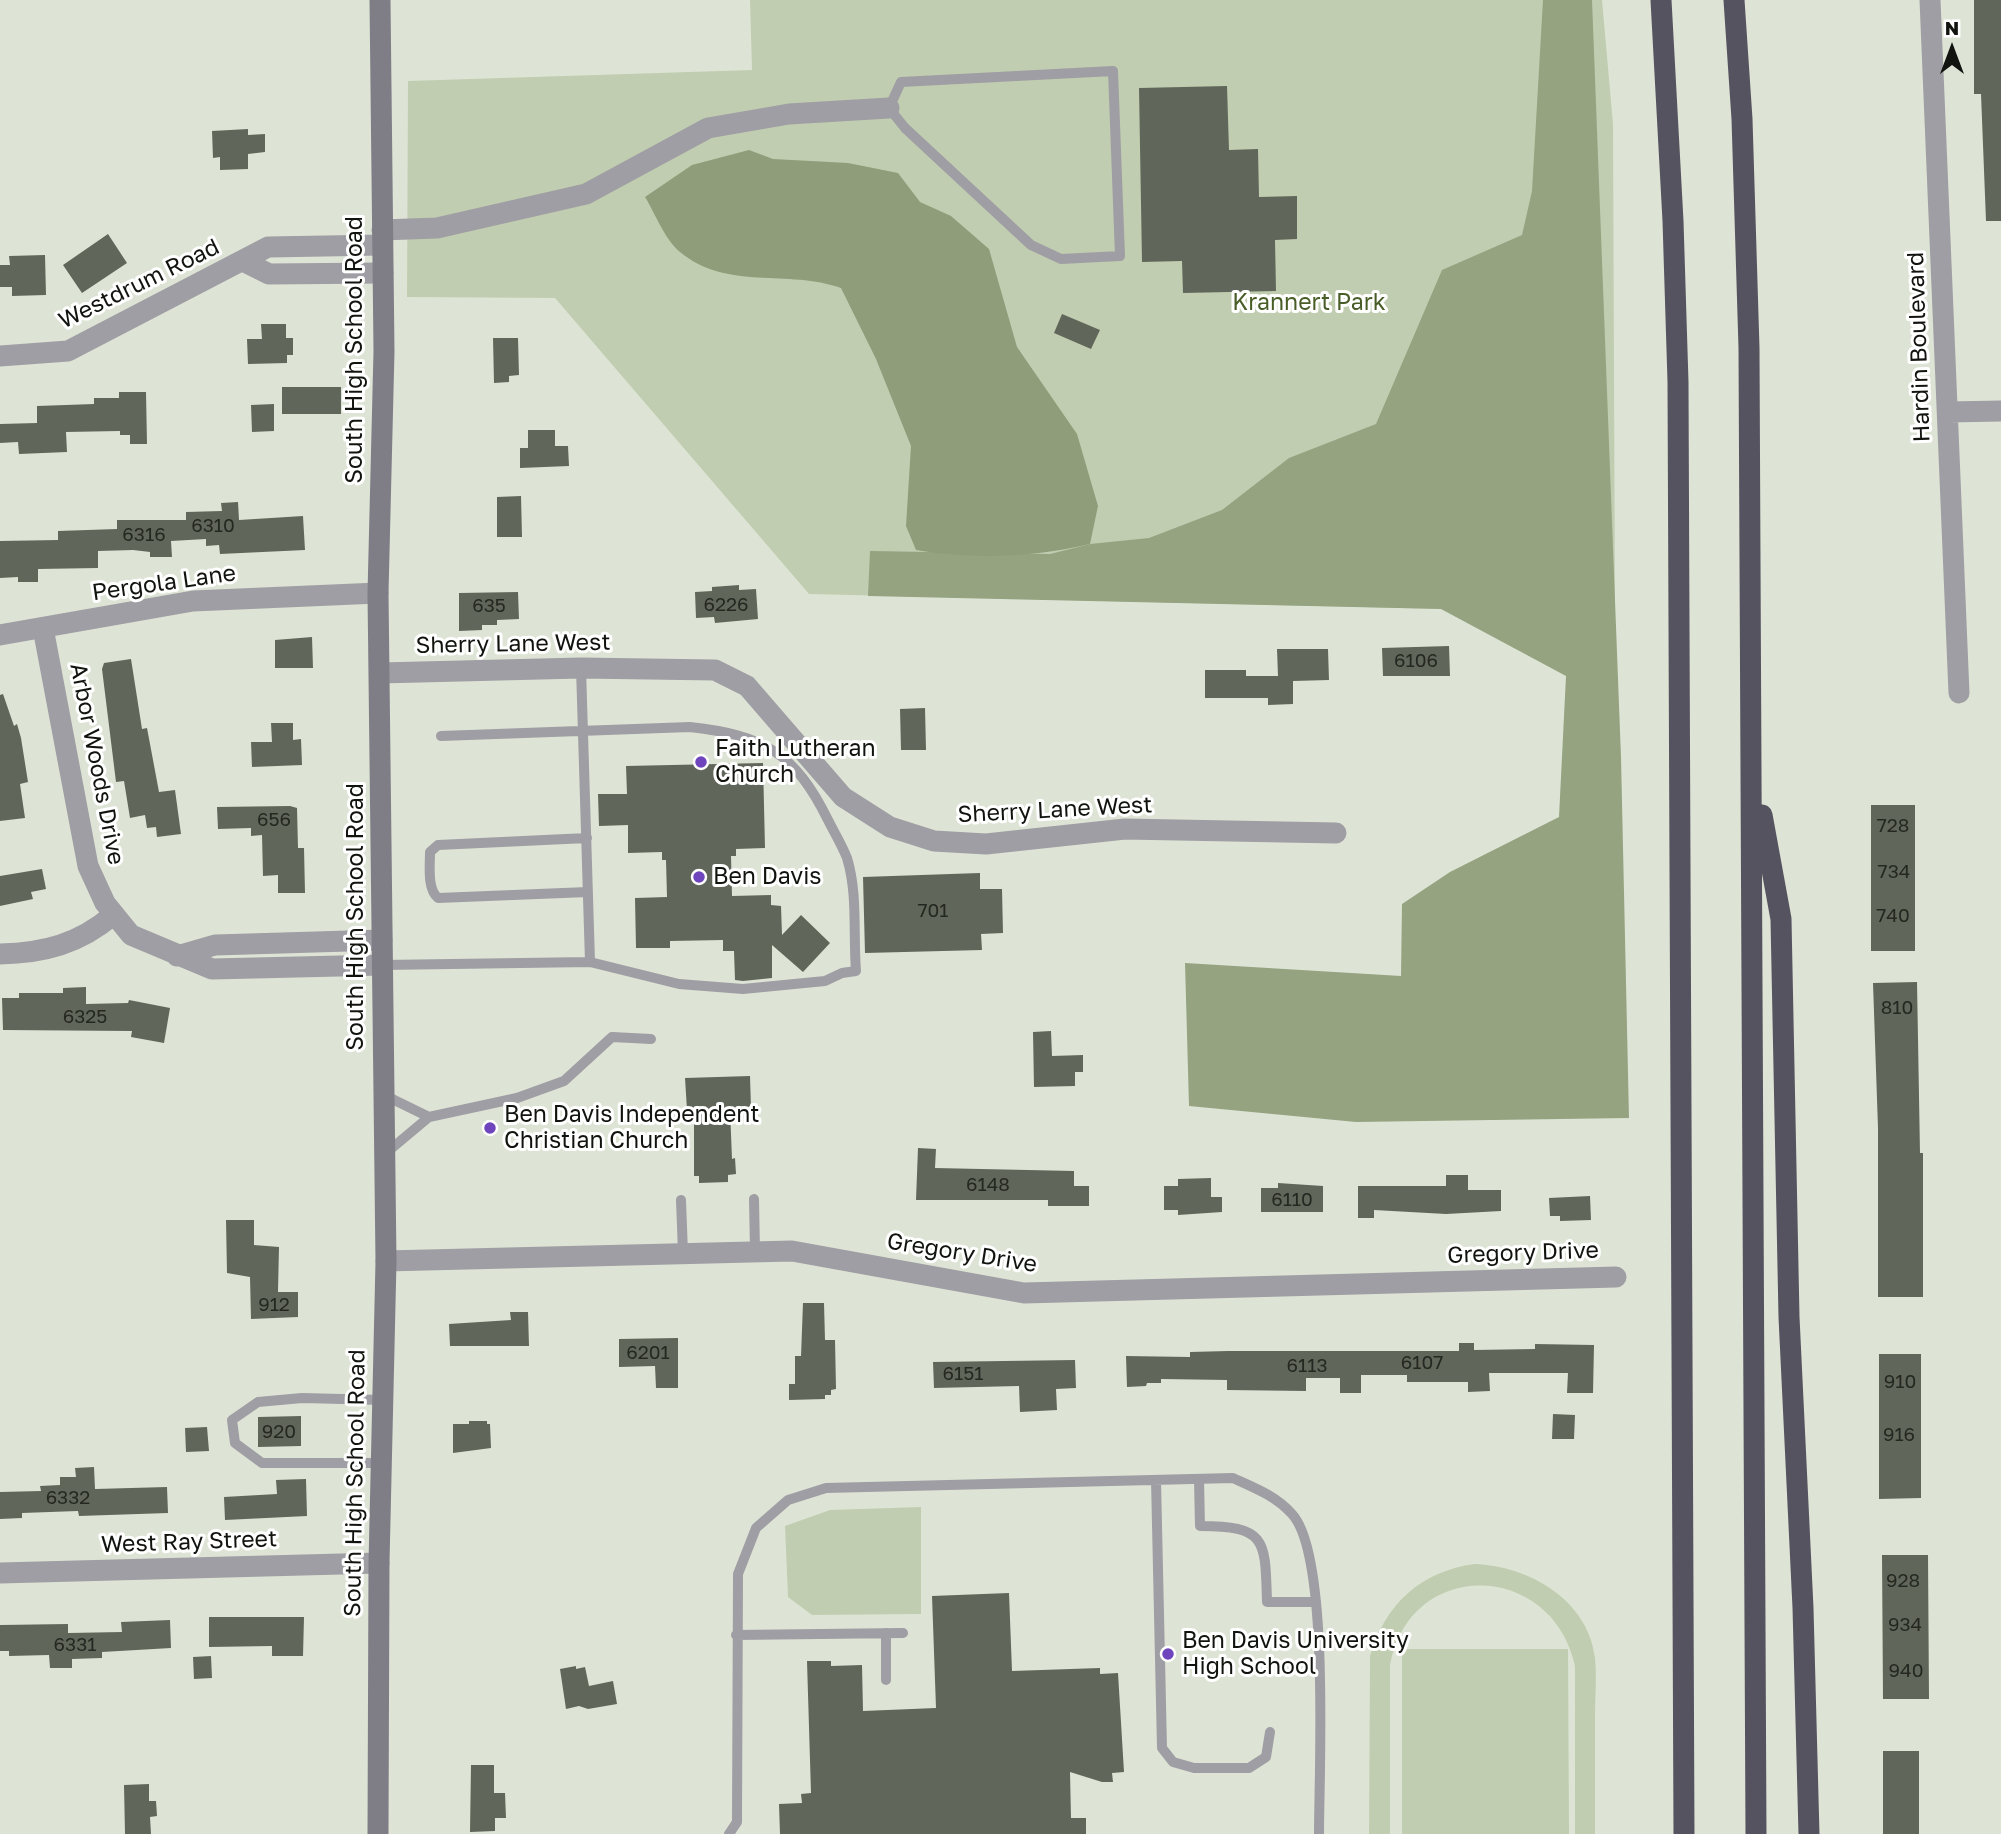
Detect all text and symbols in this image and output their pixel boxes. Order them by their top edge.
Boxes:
north arrow [1917,14,1987,84]
text: N [1945,16,1959,39]
street label: South High School Road [341,216,369,484]
street label: Westdrum Road [54,233,224,335]
street label: Hardin Boulevard [1902,251,1936,443]
park label: Krannert Park [1232,289,1386,317]
house number: 6310 [191,515,235,537]
house number: 6316 [122,524,166,546]
street label: Pergola Lane [90,559,238,607]
house number: 6226 [703,594,749,616]
house number: 635 [472,595,506,617]
street label: Sherry Lane West [415,629,611,659]
house number: 6106 [1394,650,1438,672]
street label: Arbor Woods Drive [64,661,130,867]
place label: Faith Lutheran Church [715,735,876,789]
marker: Faith Lutheran Church [693,754,709,770]
street label: South High School Road [342,783,370,1051]
street label: Sherry Lane West [957,791,1153,829]
house number: 656 [257,809,291,831]
house number: 728 [1877,815,1909,837]
house number: 734 [1878,861,1910,883]
place label: Ben Davis [713,863,822,891]
marker: Ben Davis [691,869,707,885]
house number: 701 [917,900,949,922]
house number: 740 [1876,905,1910,927]
house number: 810 [1881,997,1913,1019]
house number: 6325 [63,1006,107,1028]
place label: Ben Davis Independent Christian Church [504,1101,759,1155]
marker: Ben Davis Independent Christian Church [482,1120,498,1136]
house number: 6148 [966,1174,1010,1196]
house number: 6110 [1271,1189,1313,1211]
street label: Gregory Drive [885,1228,1039,1278]
street label: Gregory Drive [1447,1237,1599,1269]
house number: 912 [258,1294,290,1316]
house number: 6201 [626,1342,670,1364]
street label: South High School Road [339,1349,371,1617]
house number: 6107 [1401,1352,1443,1374]
house number: 6113 [1286,1355,1328,1377]
house number: 6151 [943,1363,983,1385]
house number: 910 [1884,1371,1916,1393]
house number: 920 [262,1421,296,1443]
house number: 916 [1883,1424,1915,1446]
house number: 6332 [46,1487,90,1509]
street label: West Ray Street [100,1525,278,1559]
house number: 928 [1886,1570,1920,1592]
house number: 934 [1888,1614,1922,1636]
place label: Ben Davis University High School [1182,1627,1409,1681]
house number: 6331 [54,1634,96,1656]
marker: Ben Davis University High School [1160,1646,1176,1662]
house number: 940 [1889,1660,1923,1682]

